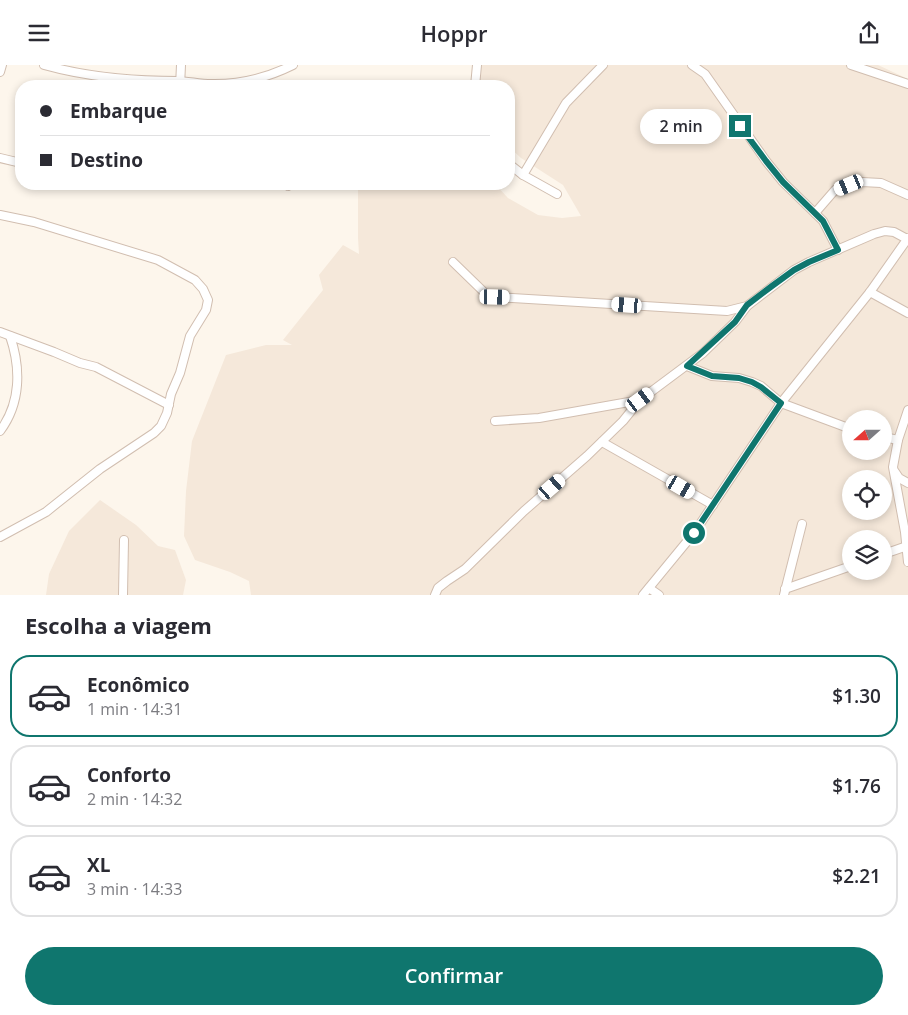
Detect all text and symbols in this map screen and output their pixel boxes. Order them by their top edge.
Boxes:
text: Hoppr [421,18,487,48]
icon: menu [25,19,53,47]
icon: share [855,19,883,47]
text: Embarque [70,98,167,124]
callout: 2 min [640,109,722,143]
text: 2 min [659,115,703,137]
route end [729,115,751,137]
text: Destino [70,147,143,173]
car [832,172,865,198]
car [479,289,510,305]
car [611,296,642,314]
car [623,385,656,415]
north arrow [842,410,892,460]
map controls [842,410,892,580]
button: locate [842,470,892,520]
car [535,471,568,503]
car [664,473,697,501]
route start [683,522,705,544]
button: layers [842,530,892,580]
text: Escolha a viagem [25,610,212,640]
text: Econômico [87,672,189,698]
icon: car [27,674,72,719]
text: $1.30 [832,683,881,709]
text: 1 min · 14:31 [87,698,182,720]
text: Conforto [87,762,171,788]
icon: car [27,764,72,809]
text: $1.76 [832,773,881,799]
text: 2 min · 14:32 [87,788,182,810]
text: XL [87,852,110,878]
icon: car [27,854,72,899]
text: $2.21 [832,863,881,889]
text: 3 min · 14:33 [87,878,182,900]
button: Confirmar [25,947,883,1005]

